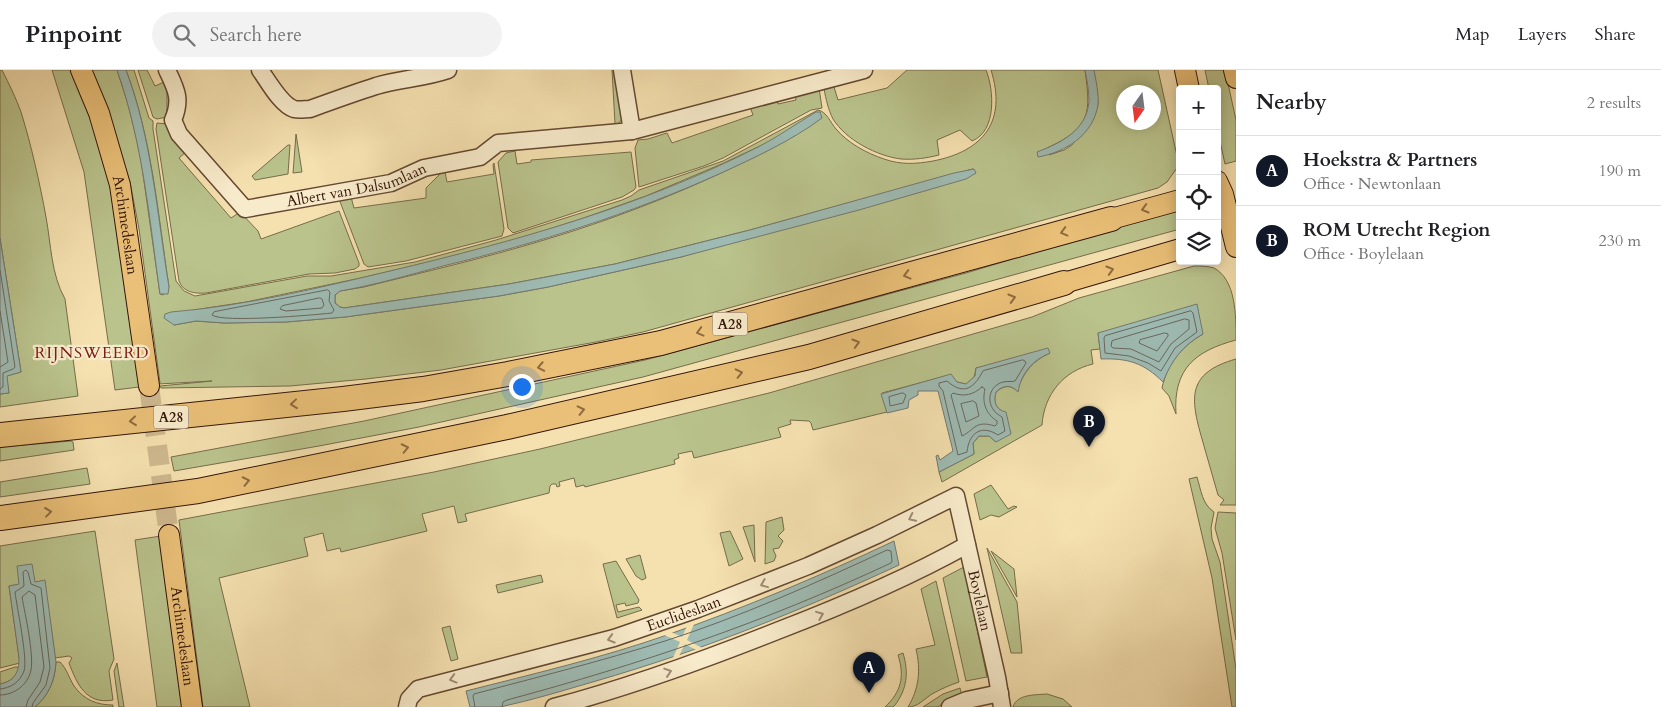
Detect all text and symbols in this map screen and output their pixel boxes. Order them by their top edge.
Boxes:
search box [152,12,502,57]
text: Pinpoint [25,18,122,51]
icon: search [170,21,198,49]
text: Search here [210,22,302,48]
text: Map [1455,22,1490,47]
text: Layers [1518,22,1567,47]
text: Share [1595,22,1636,47]
north arrow [1116,85,1161,130]
map controls [1176,85,1221,265]
button: + [1176,85,1221,130]
text: Nearby [1256,88,1327,117]
text: 2 results [1587,92,1641,114]
button: − [1176,130,1221,175]
text: Hoekstra & Partners [1303,147,1477,173]
street label: Albert van Dalsumlaan [285,158,430,211]
text: A [1266,160,1278,182]
text: 190 m [1599,160,1641,182]
street label: Archimedeslaan [108,173,143,276]
text: Office · Newtonlaan [1303,173,1441,195]
button: locate [1176,175,1221,220]
one-way arrow [1141,203,1150,214]
text: ROM Utrecht Region [1303,217,1491,243]
button: layers [1176,220,1221,265]
one-way arrow [1060,226,1069,237]
text: B [1266,230,1278,252]
text: 230 m [1599,230,1641,252]
text: Office · Boylelaan [1303,243,1424,265]
one-way arrow [1106,265,1114,275]
one-way arrow [904,270,912,280]
one-way arrow [1007,294,1015,304]
road number: A28 [712,312,748,336]
one-way arrow [696,326,705,337]
one-way arrow [851,339,859,349]
district label: RIJNSWEERD [34,342,150,364]
one-way arrow [537,361,546,372]
one-way arrow [735,368,744,379]
your location [509,374,535,400]
one-way arrow [290,398,298,409]
one-way arrow [577,405,586,416]
road number: A28 [154,406,188,428]
pin: B [1073,406,1105,447]
one-way arrow [128,415,136,426]
one-way arrow [401,444,410,454]
one-way arrow [242,476,250,487]
one-way arrow [45,507,53,518]
one-way arrow [908,512,917,522]
street label: Boylelaan [963,568,996,633]
one-way arrow [760,578,769,589]
street label: Archimedeslaan [166,585,199,688]
street label: Euclideslaan [644,591,724,636]
one-way arrow [815,610,824,621]
one-way arrow [607,633,615,643]
pin: A [853,652,885,693]
one-way arrow [663,668,672,678]
one-way arrow [450,674,458,684]

